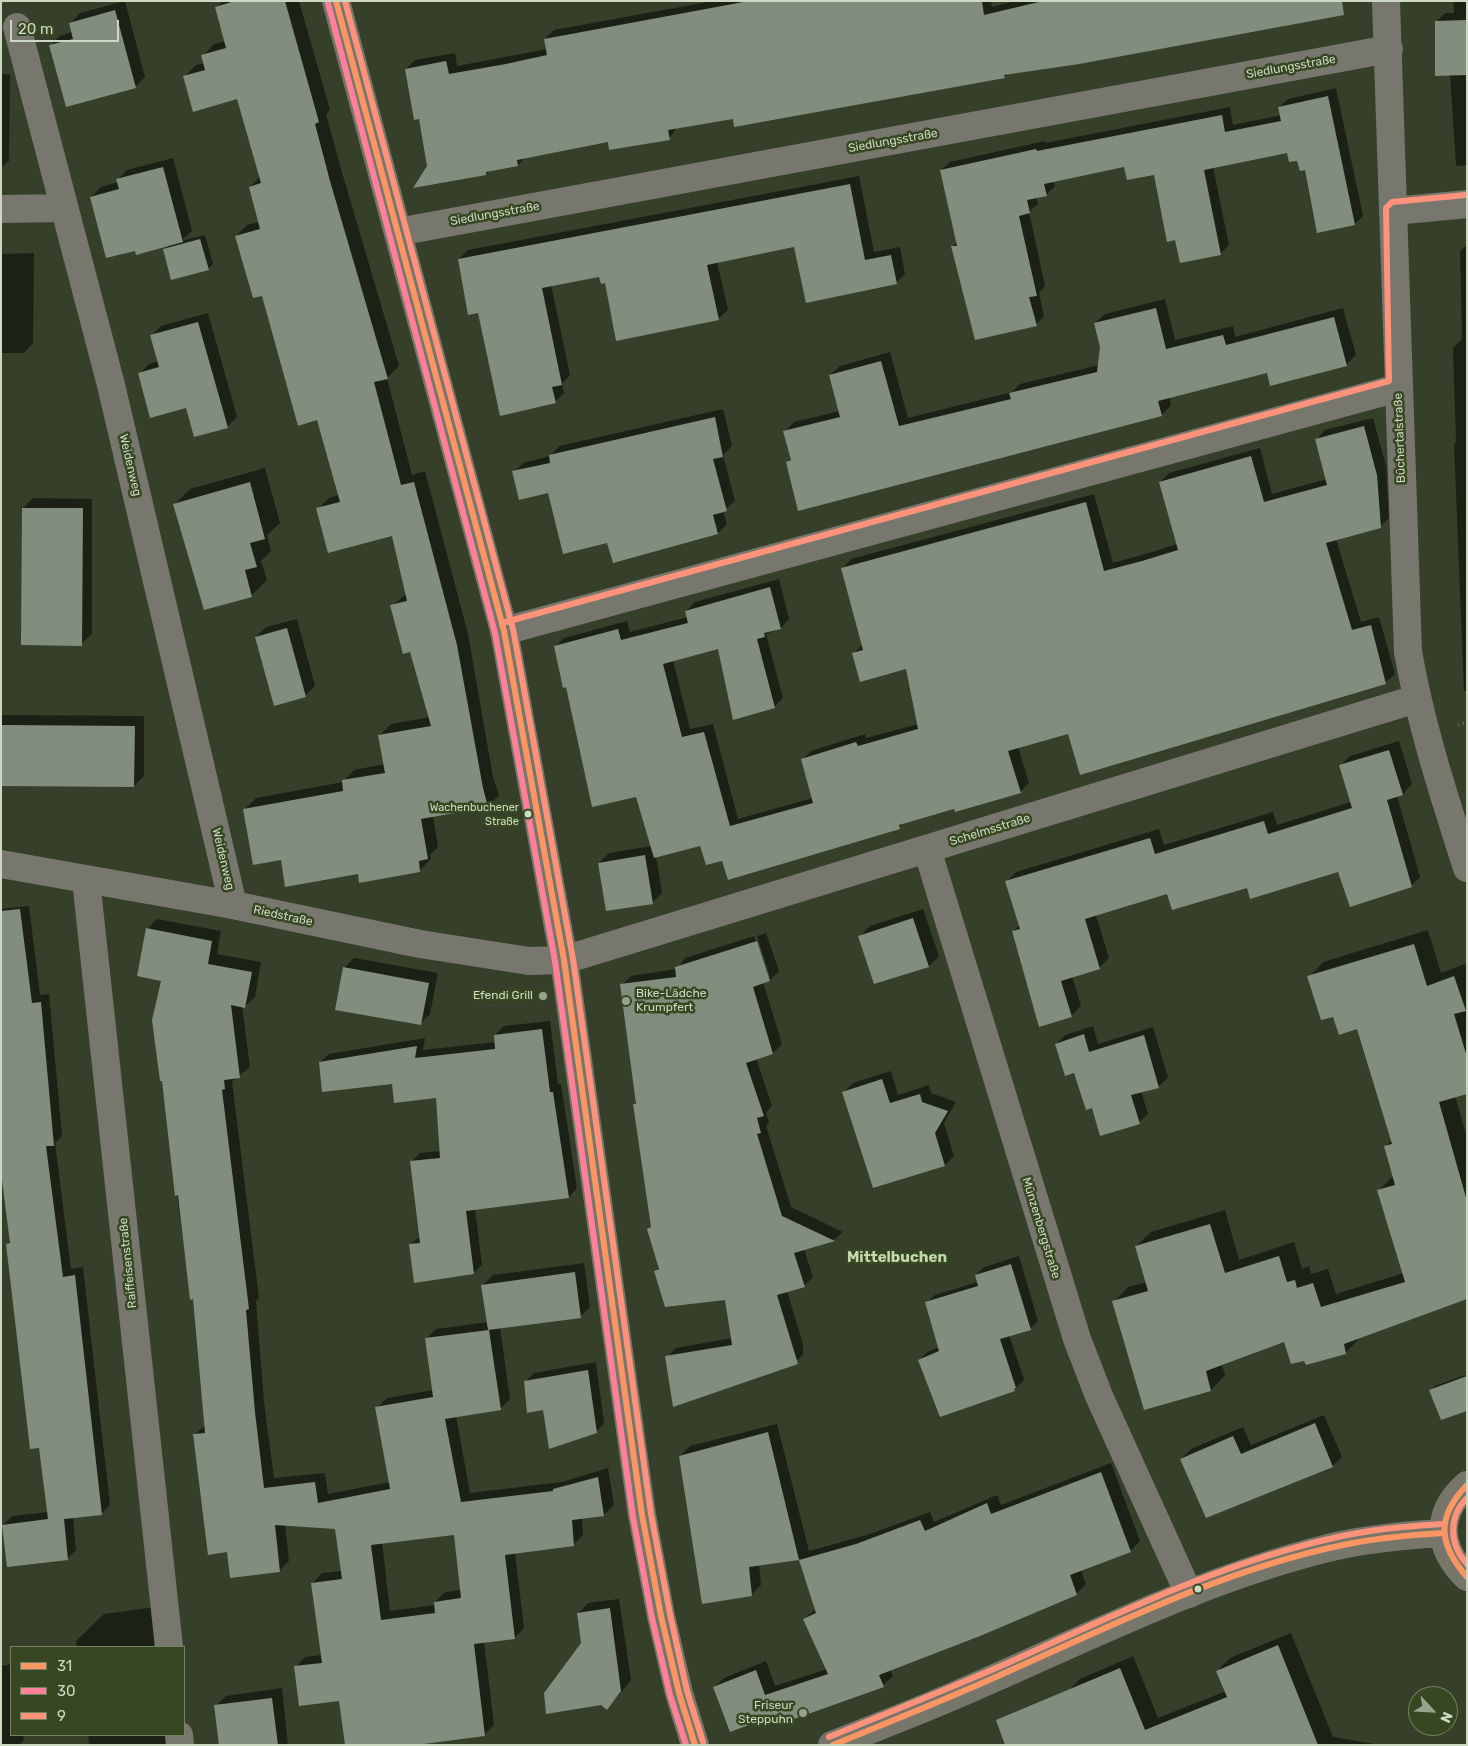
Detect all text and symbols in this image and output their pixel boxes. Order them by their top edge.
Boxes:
scale bar [12,10,121,42]
text: 20 m [18,20,53,38]
street label: Siedlungsstraße [1245,52,1337,82]
street label: Siedlungsstraße [847,126,939,156]
street label: Siedlungsstraße [449,199,541,229]
street label: Büchertalstraße [1391,393,1409,483]
street label: Weidenweg [116,433,144,497]
place label: Wachenbuchener Straße [430,801,519,827]
marker: Wachenbuchener Straße [523,809,533,819]
street label: Schelmsstraße [948,811,1032,849]
street label: Weidenweg [209,827,237,891]
street label: Riedstraße [252,903,314,929]
place label: Bike-Lädche Krumpfert [636,987,706,1015]
place label: Efendi Grill [473,989,533,1003]
marker: Efendi Grill [537,990,549,1002]
marker: Bike-Lädche Krumpfert [620,995,632,1007]
street label: Münzenbergstraße [1019,1176,1063,1280]
street label: Raiffeisenstraße [116,1217,140,1309]
district label: Mittelbuchen [847,1249,947,1267]
unlabelled marker [1193,1584,1203,1594]
legend [10,1646,185,1736]
text: 31 [57,1657,72,1675]
text: 30 [57,1682,76,1700]
north arrow [1408,1686,1458,1736]
place label: Friseur Steppuhn [738,1699,793,1727]
text: 9 [57,1707,66,1725]
marker: Friseur Steppuhn [797,1707,809,1719]
text: N [1436,1709,1456,1725]

